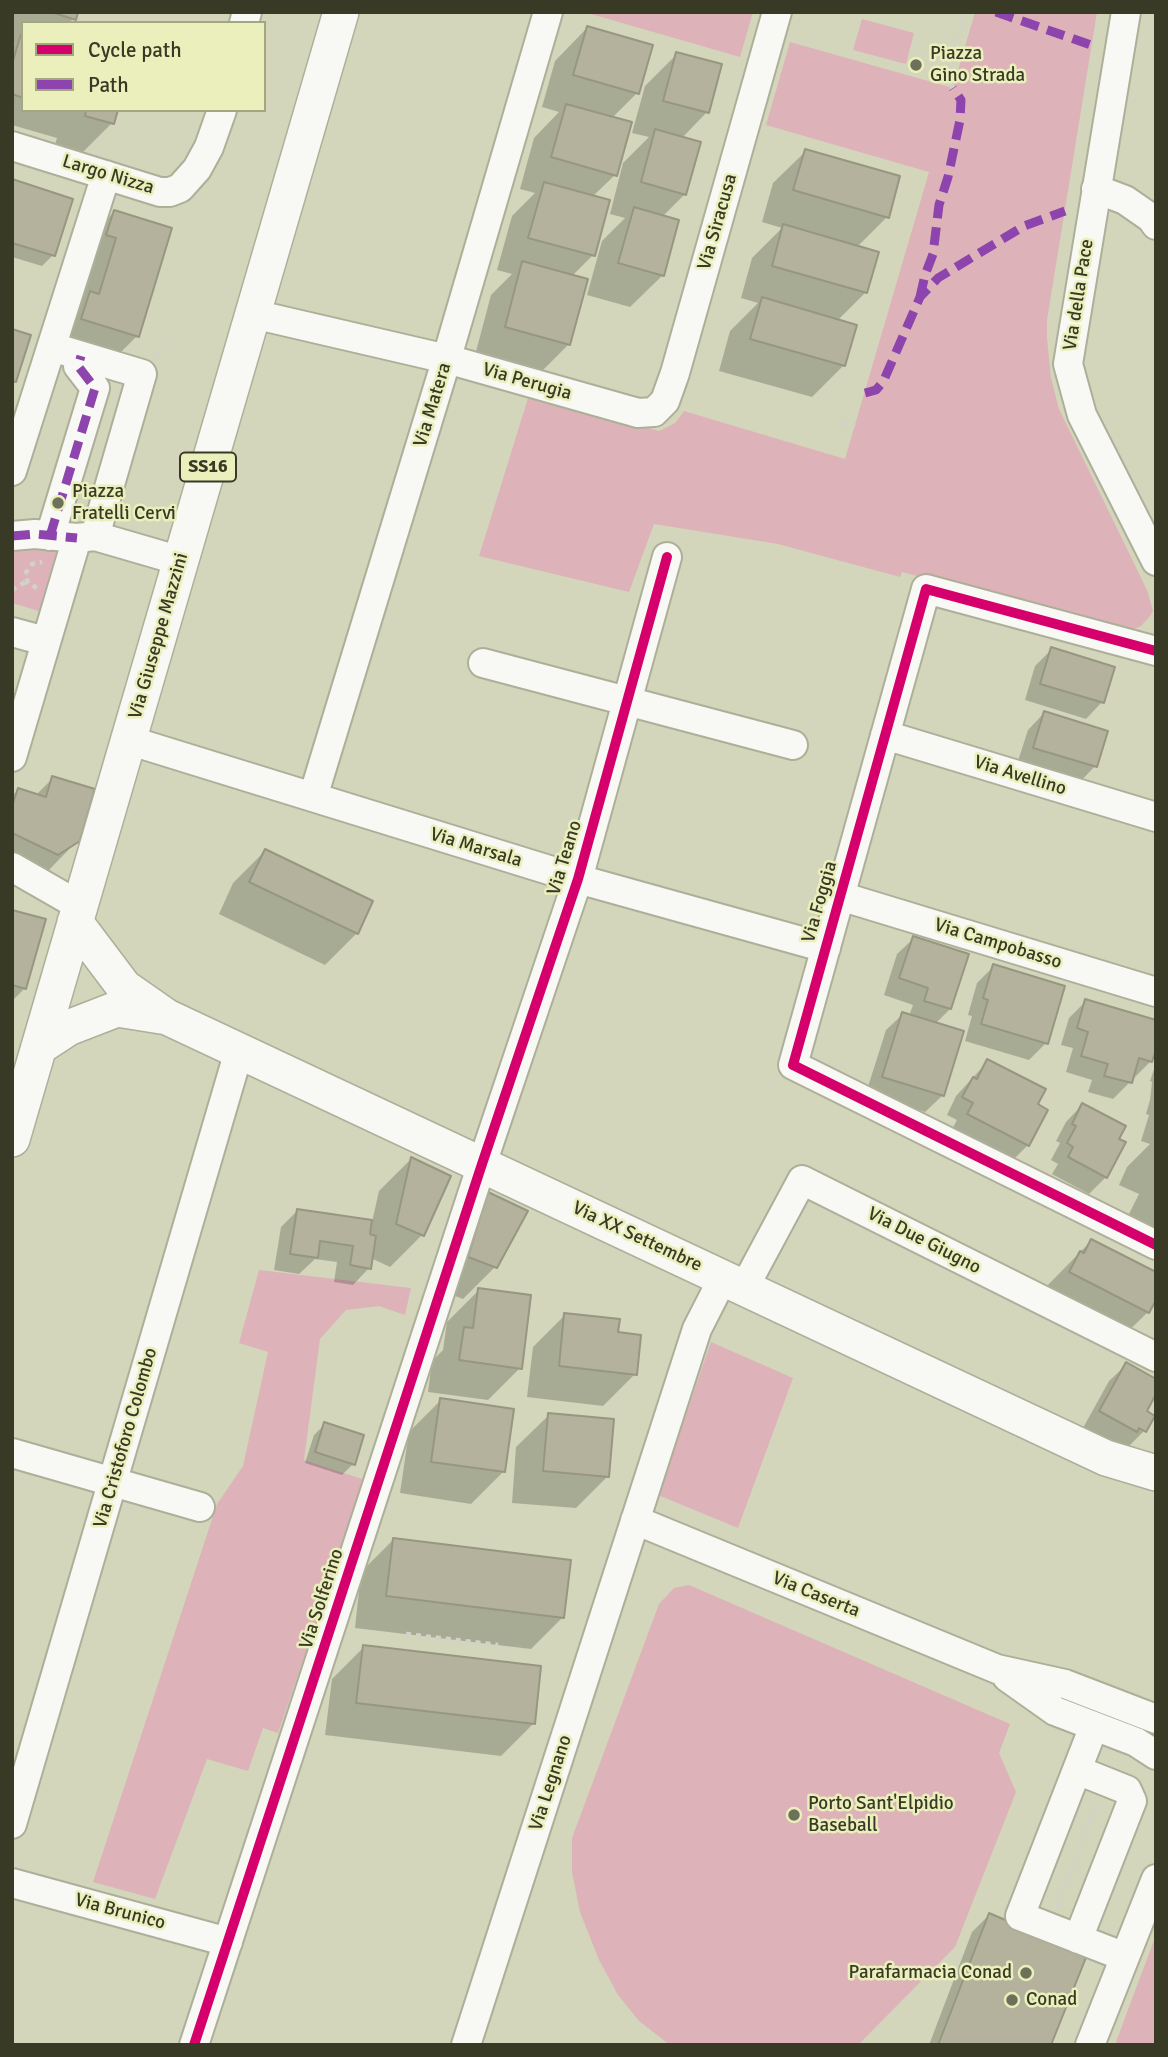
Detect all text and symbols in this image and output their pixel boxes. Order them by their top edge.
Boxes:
legend [21,21,266,112]
text: Cycle path [88,37,182,63]
place label: Piazza Gino Strada [930,43,1025,87]
marker: Piazza Gino Strada [908,57,924,73]
text: Path [88,72,129,98]
street label: Largo Nizza [59,150,157,200]
street label: Via Siracusa [693,171,743,273]
street label: Via della Pace [1059,238,1099,352]
street label: Via Perugia [480,358,574,406]
street label: Via Matera [409,360,457,450]
road number: SS16 [180,452,236,481]
place label: Piazza Fratelli Cervi [72,481,176,525]
marker: Piazza Fratelli Cervi [50,495,66,511]
street label: Via Giuseppe Mazzini [124,550,194,722]
street label: Via Avellino [971,751,1069,801]
street label: Via Teano [543,818,587,898]
street label: Via Marsala [427,823,525,873]
street label: Via Foggia [797,859,843,945]
street label: Via Campobasso [931,914,1065,974]
street label: Via XX Settembre [569,1197,705,1277]
street label: Via Due Giugno [863,1203,985,1279]
street label: Via Cristoforo Colombo [89,1345,163,1531]
street label: Via Solferino [295,1546,349,1652]
street label: Via Caserta [769,1567,863,1623]
street label: Via Legnano [525,1732,577,1834]
place label: Porto Sant'Elpidio Baseball [808,1793,954,1837]
marker: Porto Sant'Elpidio Baseball [786,1807,802,1823]
street label: Via Brunico [72,1889,168,1935]
place label: Parafarmacia Conad [849,1962,1012,1984]
marker: Parafarmacia Conad [1018,1965,1034,1981]
place label: Conad [1026,1989,1077,2011]
marker: Conad [1004,1992,1020,2008]

